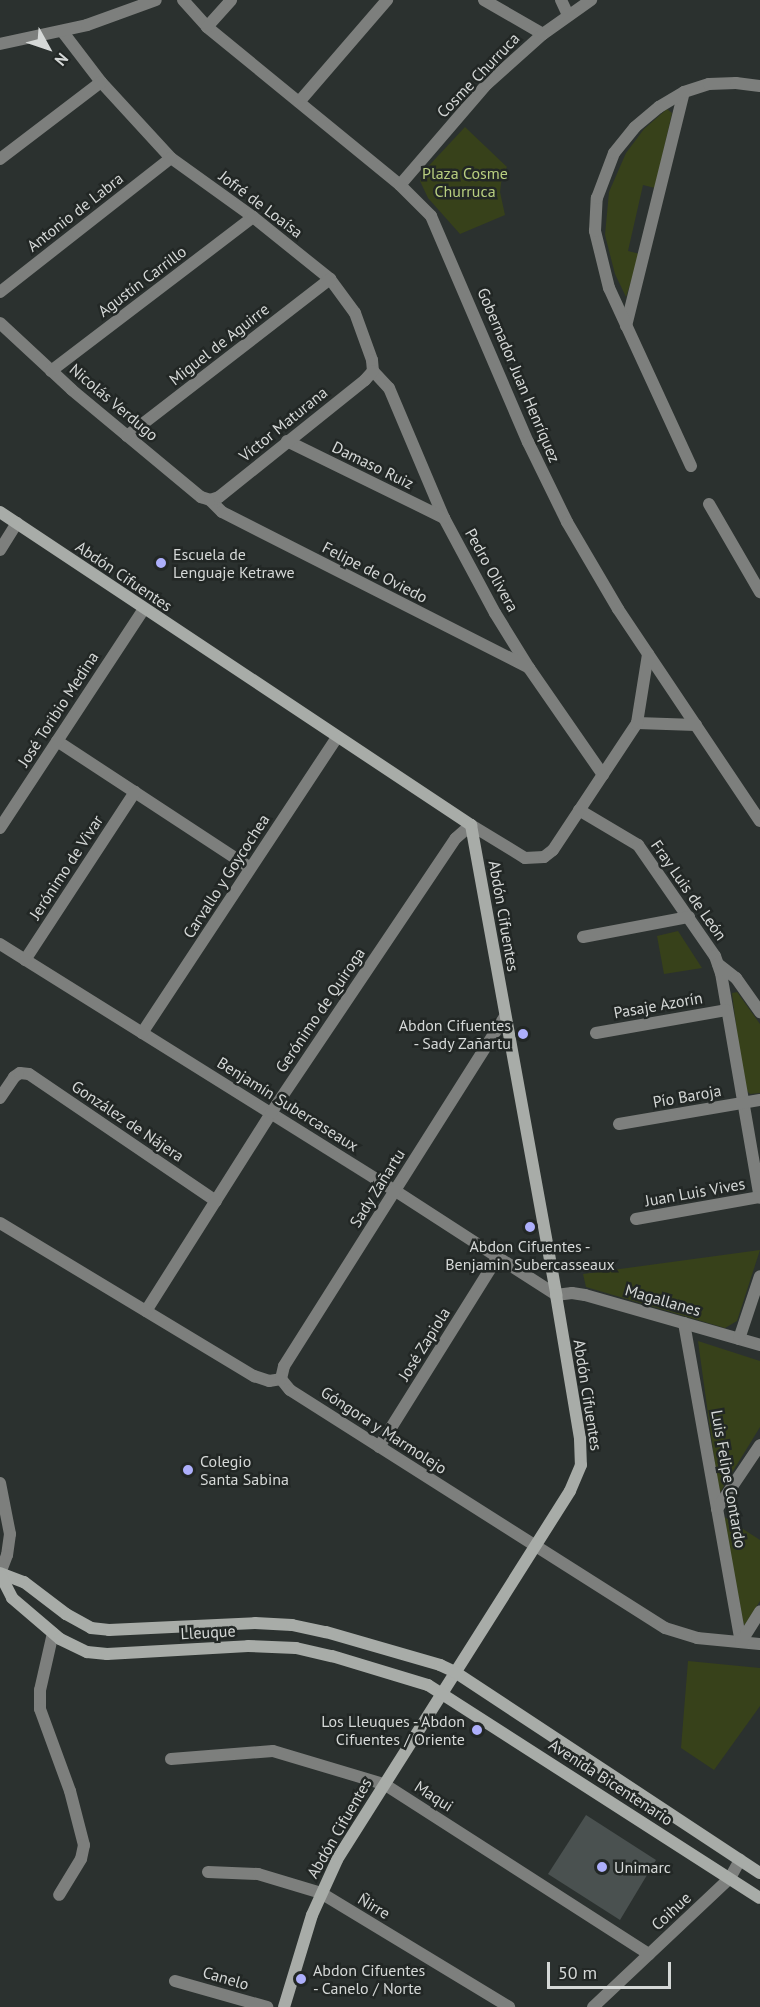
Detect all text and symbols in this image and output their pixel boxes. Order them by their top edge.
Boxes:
north arrow [18,18,78,78]
street label: Cosme Churruca [433,29,523,121]
text: N [51,49,73,70]
park label: Plaza Cosme Churruca [422,163,508,201]
street label: Jofré de Loaísa [215,166,307,242]
street label: Antonio de Labra [23,169,127,255]
street label: Agustín Carrillo [94,242,190,320]
street label: Gobernador Juan Henríquez [473,285,565,465]
street label: Miguel de Aguirre [165,299,273,389]
street label: Nicolás Verdugo [66,359,162,445]
street label: Víctor Maturana [235,383,331,465]
street label: Damaso Ruiz [329,437,417,493]
street label: Pedro Olivera [461,525,523,615]
street label: Abdón Cifuentes [72,537,176,615]
street label: Felipe de Oviedo [319,537,431,607]
place label: Escuela de Lenguaje Ketrawe [173,544,295,582]
marker: Escuela de Lenguaje Ketrawe [154,556,168,570]
street label: José Toribio Medina [14,648,102,770]
street label: Carvallo y Goycochea [179,810,273,942]
street label: Jerónimo de Vivar [25,811,107,923]
street label: Fray Luis de León [647,836,731,944]
street label: Abdón Cifuentes [485,859,523,973]
street label: Gerónimo de Quiroga [271,944,369,1076]
street label: Pasaje Azorín [612,988,704,1022]
place label: Abdon Cifuentes - Sady Zañartu [399,1015,511,1053]
marker: Abdon Cifuentes - Sady Zañartu [516,1027,530,1041]
street label: Benjamín Subercaseaux [214,1053,362,1155]
street label: González de Nájera [68,1076,188,1166]
street label: Pío Baroja [651,1081,723,1111]
street label: Sady Zañartu [345,1145,409,1231]
street label: Juan Luis Vives [643,1174,747,1210]
marker: Abdon Cifuentes - Benjamin Subercasseaux [523,1220,537,1234]
place label: Abdon Cifuentes - Benjamin Subercasseaux [445,1236,615,1274]
street label: Magallanes [623,1280,703,1320]
street label: José Zapiola [394,1304,454,1384]
street label: Abdón Cifuentes [570,1338,606,1452]
street label: Góngora y Marmolejo [317,1382,451,1478]
street label: Luis Felipe Contardo [707,1408,751,1550]
place label: Colegio Santa Sabina [200,1451,289,1489]
marker: Colegio Santa Sabina [181,1463,195,1477]
street label: Lleuque [180,1621,236,1643]
place label: Los Lleuques - Abdon Cifuentes / Oriente [318,1711,465,1749]
marker: Los Lleuques - Abdon Cifuentes / Oriente [470,1723,484,1737]
street label: Avenida Bicentenario [545,1735,677,1829]
street label: Abdón Cifuentes [303,1775,375,1881]
street label: Maqui [411,1776,457,1816]
place label: Unimarc [614,1857,671,1877]
marker: Unimarc [595,1860,609,1874]
street label: Coihue [647,1888,695,1934]
street label: Ñirre [354,1889,394,1923]
scale bar [550,1950,674,1988]
place label: Abdon Cifuentes - Canelo / Norte [313,1960,425,1998]
text: 50 m [558,1961,597,1984]
street label: Canelo [201,1962,251,1994]
marker: Abdon Cifuentes - Canelo / Norte [294,1972,308,1986]

